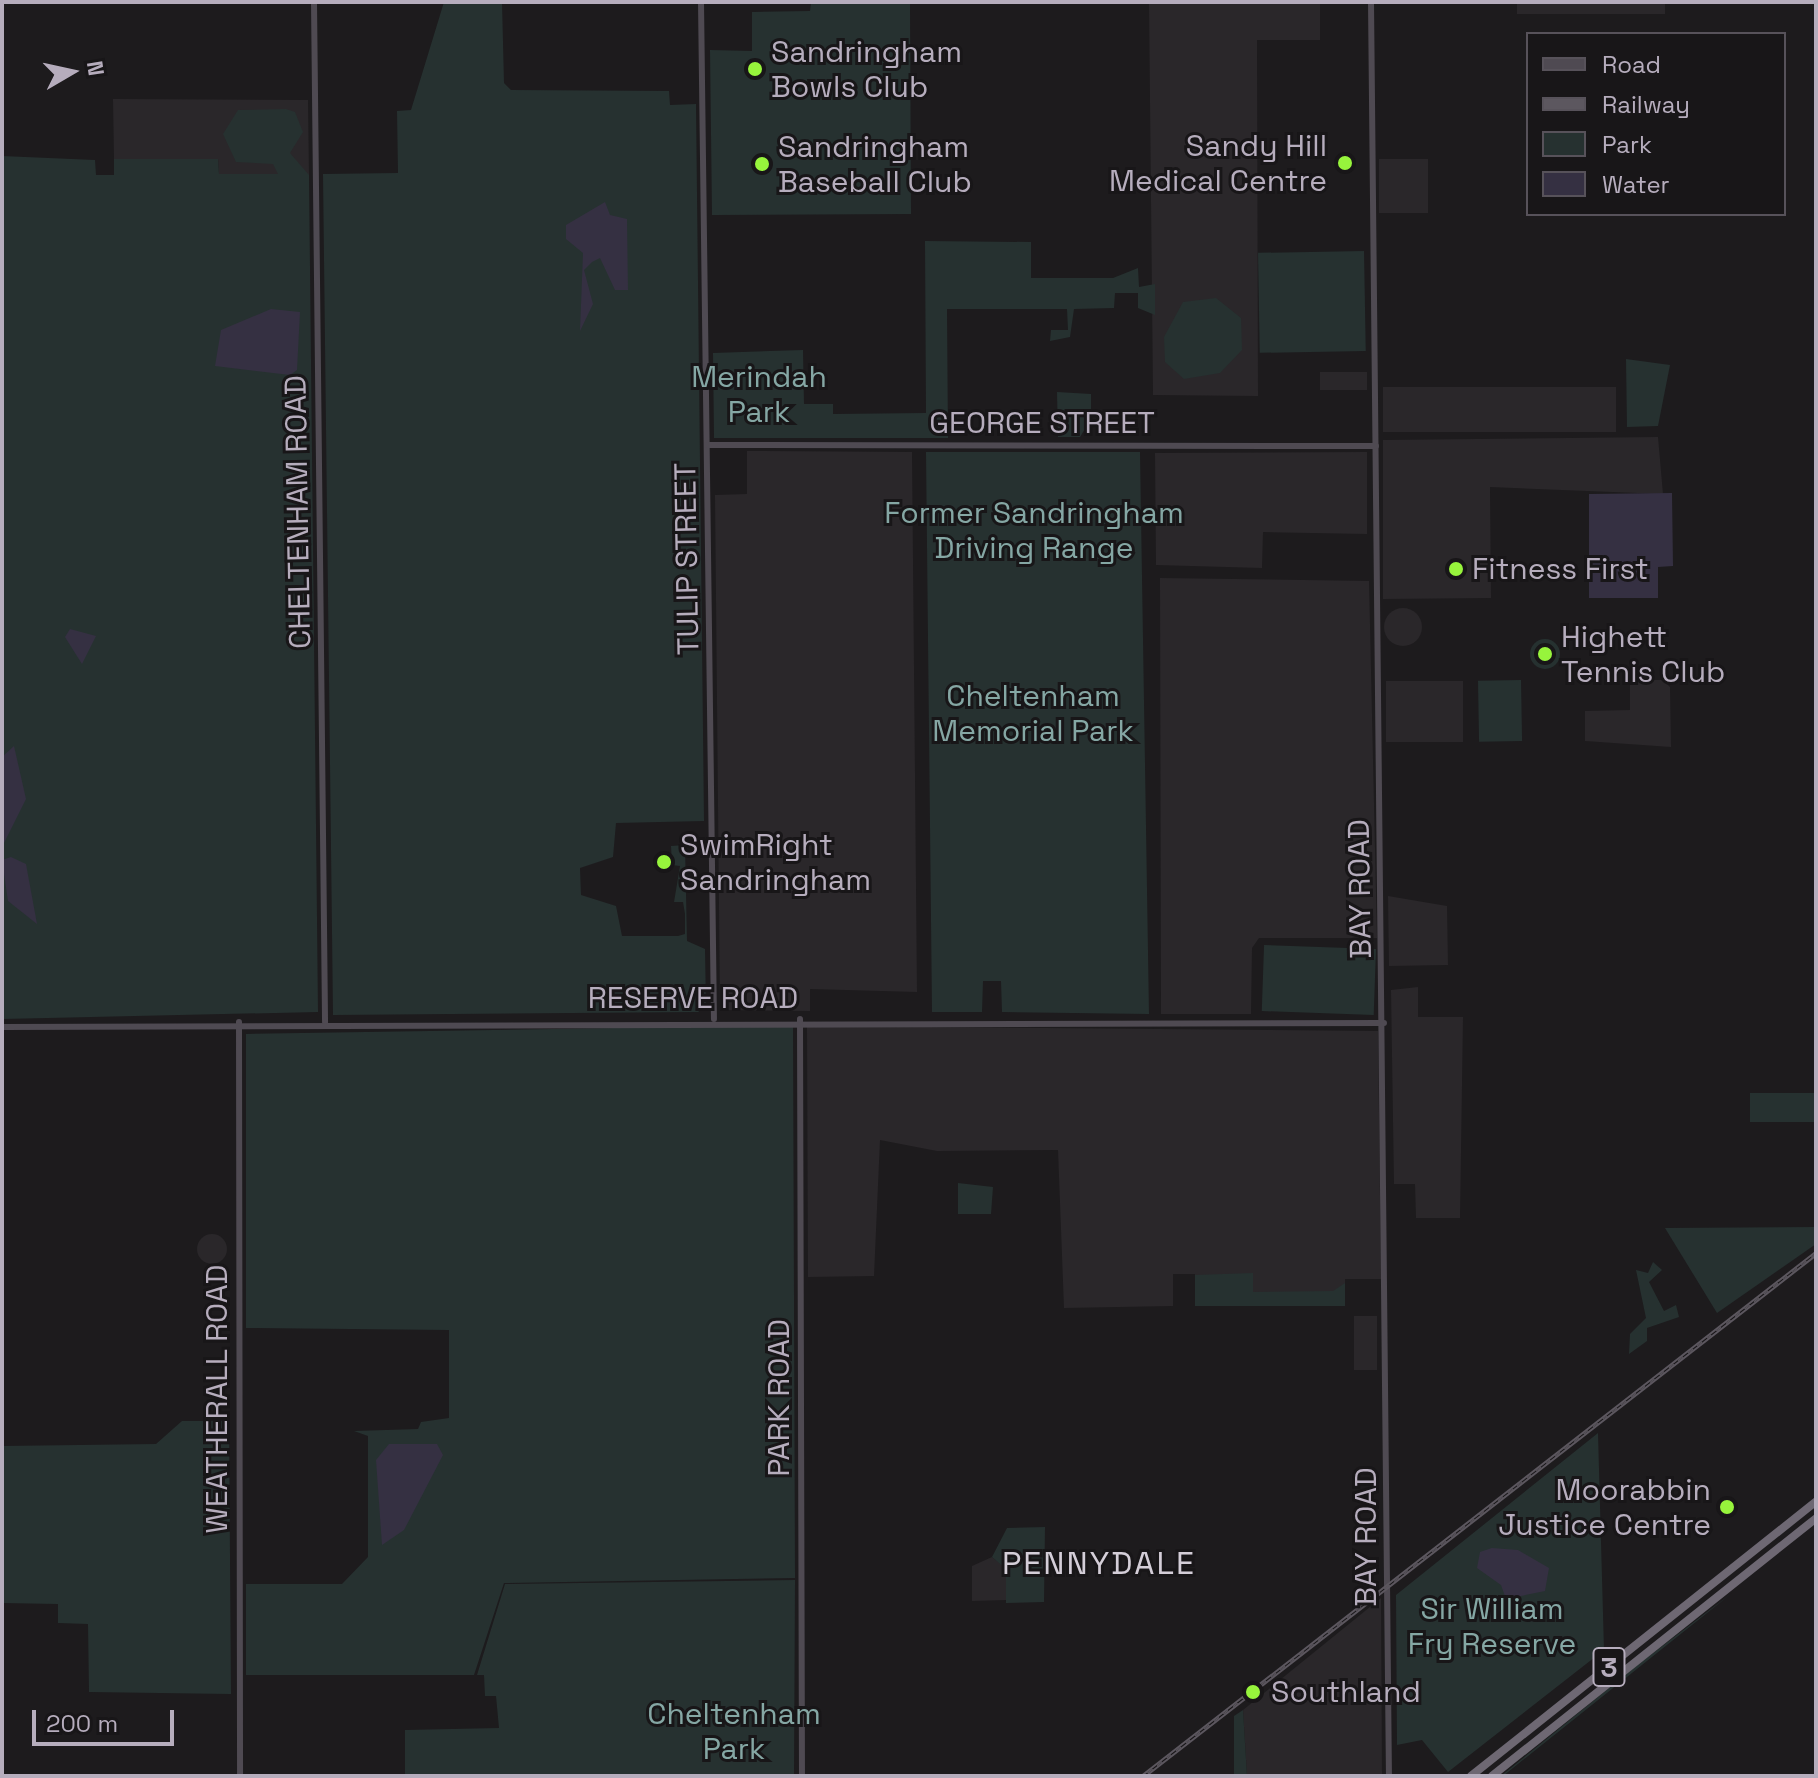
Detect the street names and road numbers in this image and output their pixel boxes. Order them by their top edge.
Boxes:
street label: CHELTENHAM ROAD [278,375,318,649]
street label: GEORGE STREET [929,405,1155,441]
street label: TULIP STREET [667,462,707,656]
street label: BAY ROAD [1341,819,1379,959]
street label: RESERVE ROAD [588,980,798,1016]
street label: WEATHERALL ROAD [199,1264,235,1534]
street label: PARK ROAD [761,1319,797,1477]
street label: BAY ROAD [1348,1467,1384,1607]
road number: 3 [1591,1643,1627,1691]

